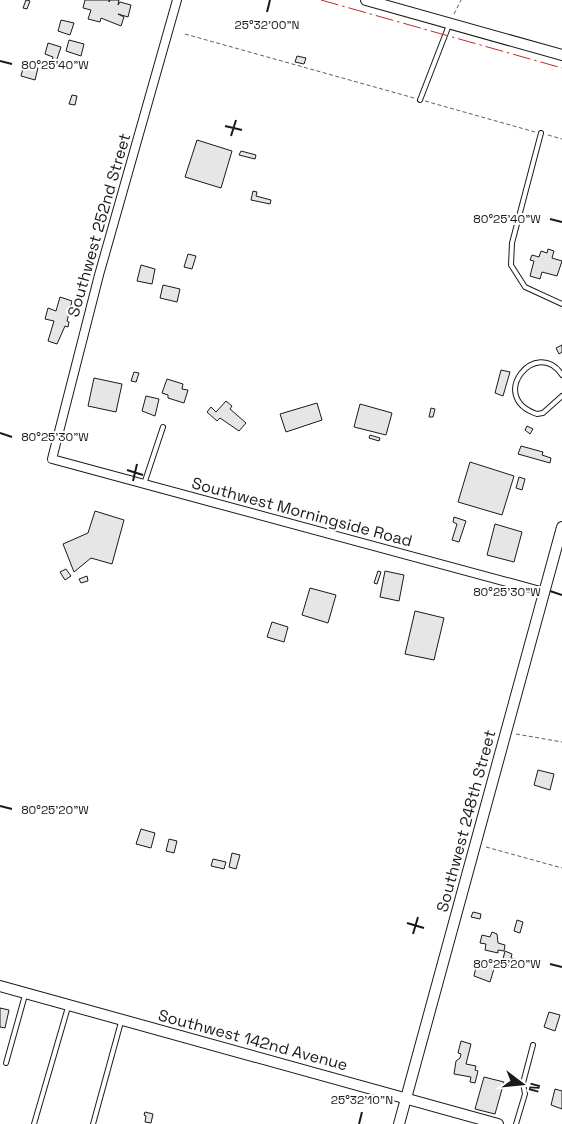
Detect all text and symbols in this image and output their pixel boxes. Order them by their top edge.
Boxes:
text: 25°32'00"N [235,17,299,33]
text: 80°25'40"W [21,57,89,73]
street label: Southwest 252nd Street [63,131,135,319]
text: 80°25'40"W [473,211,541,227]
text: 80°25'30"W [21,429,89,445]
street label: Southwest Morningside Road [189,472,415,552]
text: 80°25'30"W [473,584,541,600]
street label: Southwest 248th Street [432,728,500,914]
text: 80°25'20"W [21,802,89,818]
text: 80°25'20"W [473,956,541,972]
street label: Southwest 142nd Avenue [156,1005,350,1075]
north arrow [497,1059,547,1109]
text: N [525,1081,544,1095]
text: 25°32'10"N [331,1092,393,1108]

